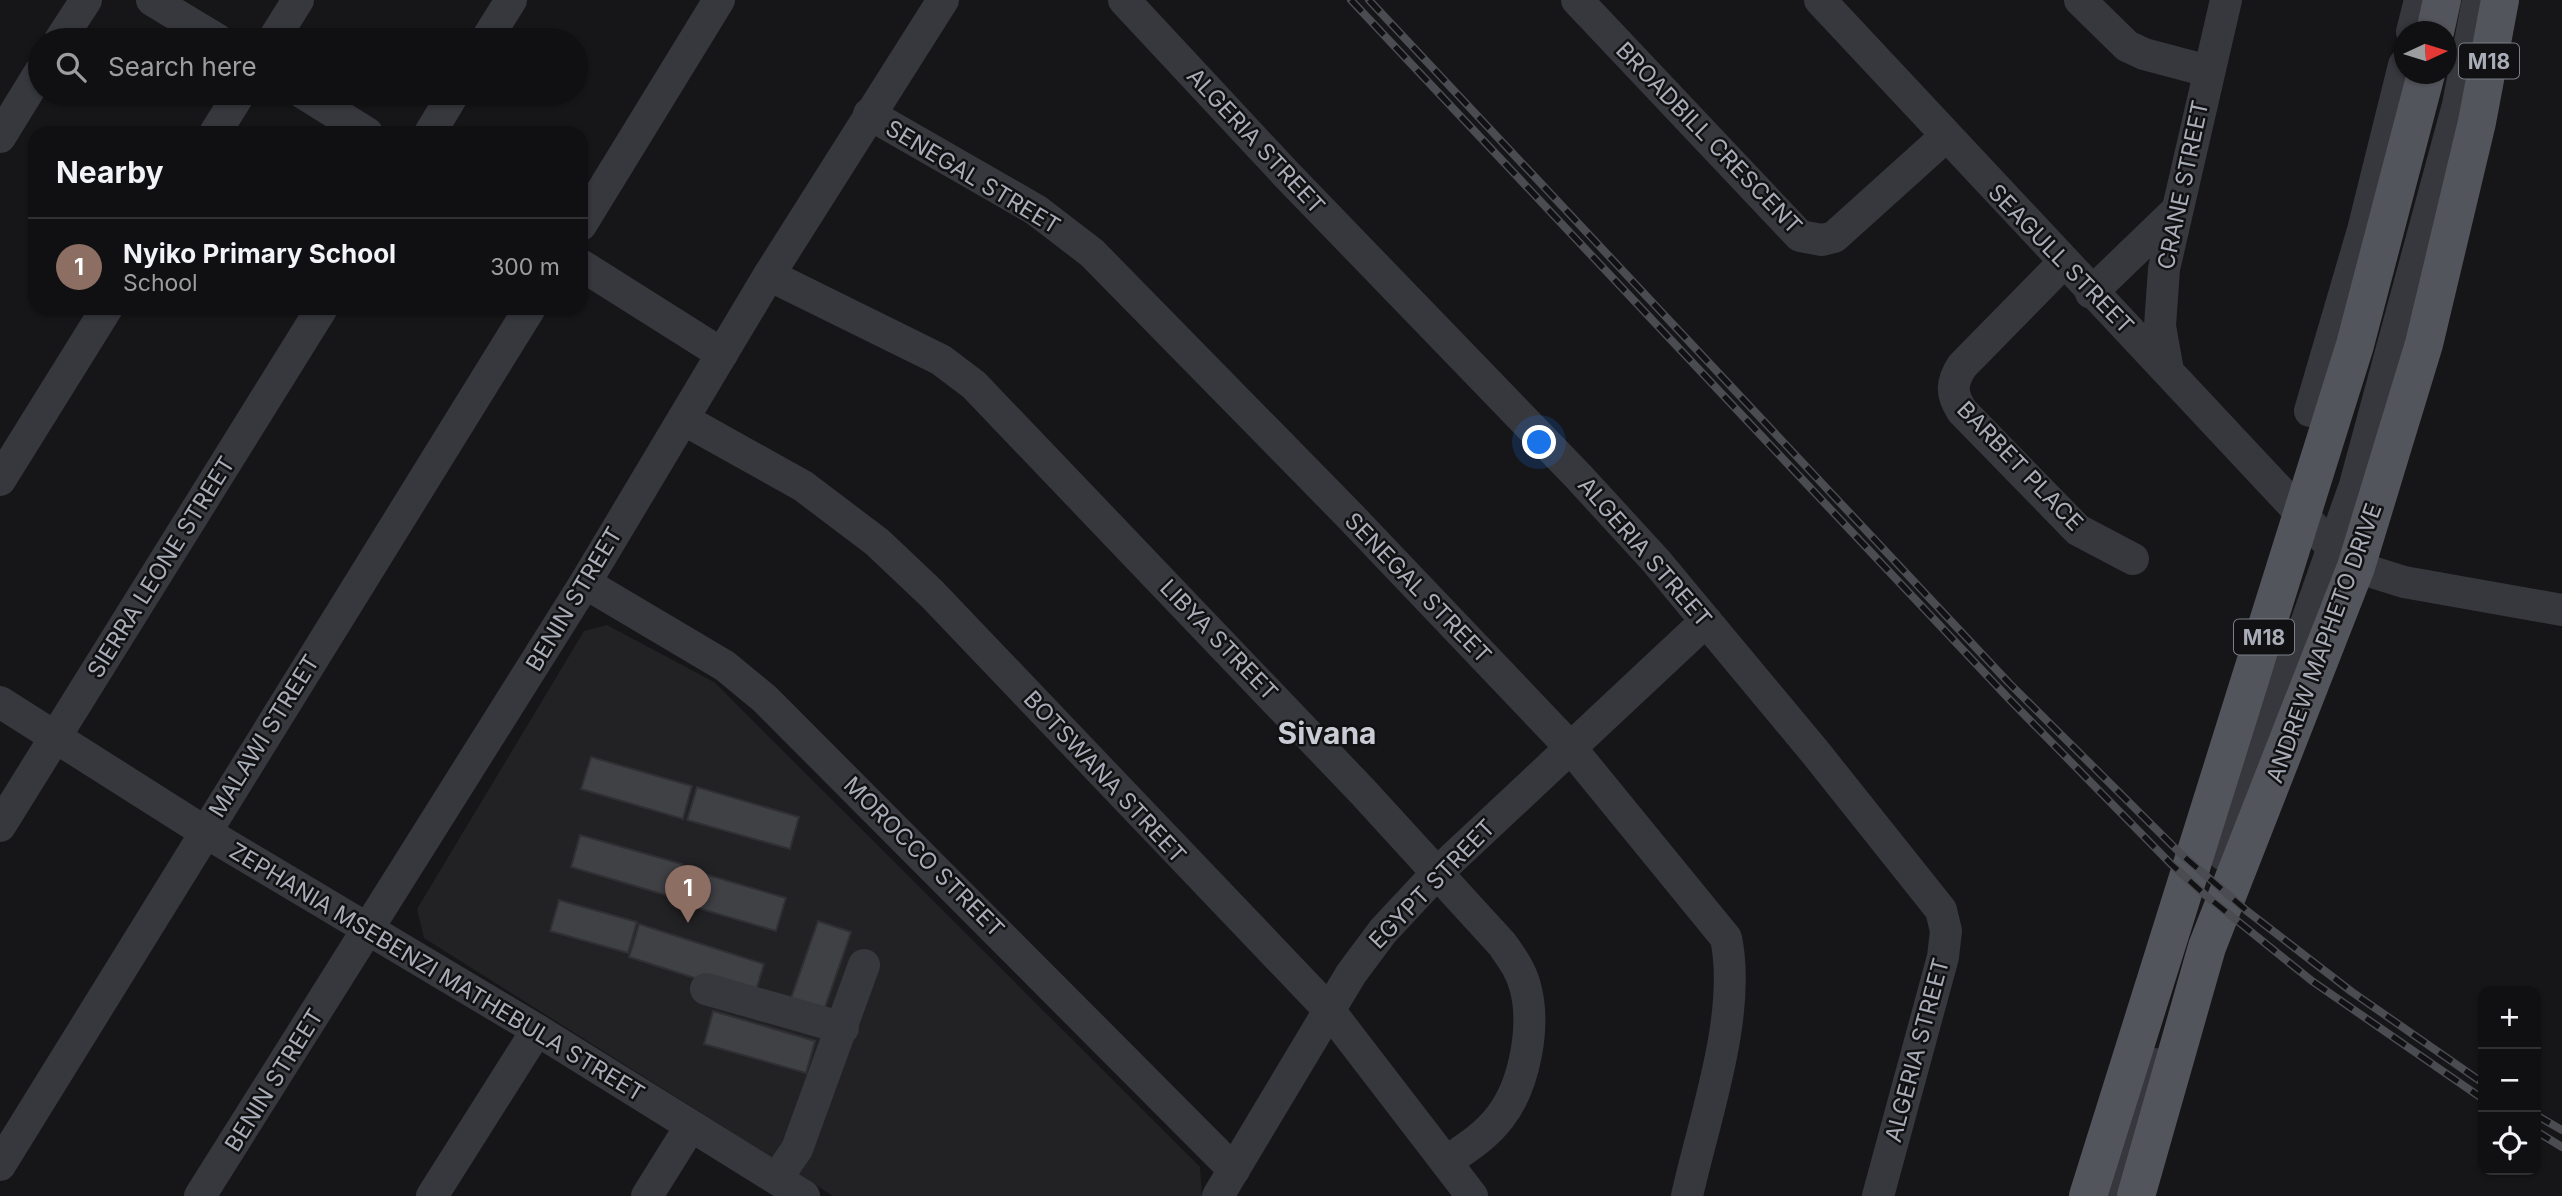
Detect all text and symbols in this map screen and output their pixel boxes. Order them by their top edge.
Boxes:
north arrow [2394,21,2457,84]
search box [28,28,588,105]
street label: BROADBILL CRESCENT [1610,36,1808,240]
road number: M18 [2459,43,2519,78]
icon: search [52,48,90,86]
text: Search here [108,51,257,82]
street label: ALGERIA STREET [1181,62,1331,220]
street label: CRANE STREET [2151,98,2215,272]
street label: SENEGAL STREET [881,114,1065,240]
text: Nearby [56,154,164,190]
street label: SEAGULL STREET [1982,178,2140,340]
text: Nyiko Primary School [123,238,396,269]
text: 1 [74,253,84,281]
text: 300 m [490,253,560,281]
text: School [123,269,198,297]
street label: BARBET PLACE [1951,395,2089,537]
your location [1522,425,1556,459]
street label: SIERRA LEONE STREET [81,451,241,683]
street label: ALGERIA STREET [1572,471,1718,633]
street label: ANDREW MAPHETO DRIVE [2260,499,2388,787]
street label: SENEGAL STREET [1339,507,1497,669]
street label: BENIN STREET [520,522,628,676]
street label: LIBYA STREET [1154,574,1284,706]
road number: M18 [2234,620,2294,654]
street label: MALAWI STREET [203,650,325,822]
street label: BOTSWANA STREET [1018,685,1192,869]
district label: Sivana [1278,715,1376,751]
street label: MOROCCO STREET [838,771,1010,943]
street label: EGYPT STREET [1363,813,1501,955]
street label: ZEPHANIA MSEBENZI MATHEBULA STREET [224,837,650,1107]
pin: 1 [665,865,711,923]
street label: ALGERIA STREET [1879,955,1955,1145]
map controls [2478,986,2541,1175]
button: + [2478,986,2541,1049]
street label: BENIN STREET [219,1003,329,1157]
button: − [2478,1049,2541,1112]
button: locate [2478,1112,2541,1175]

